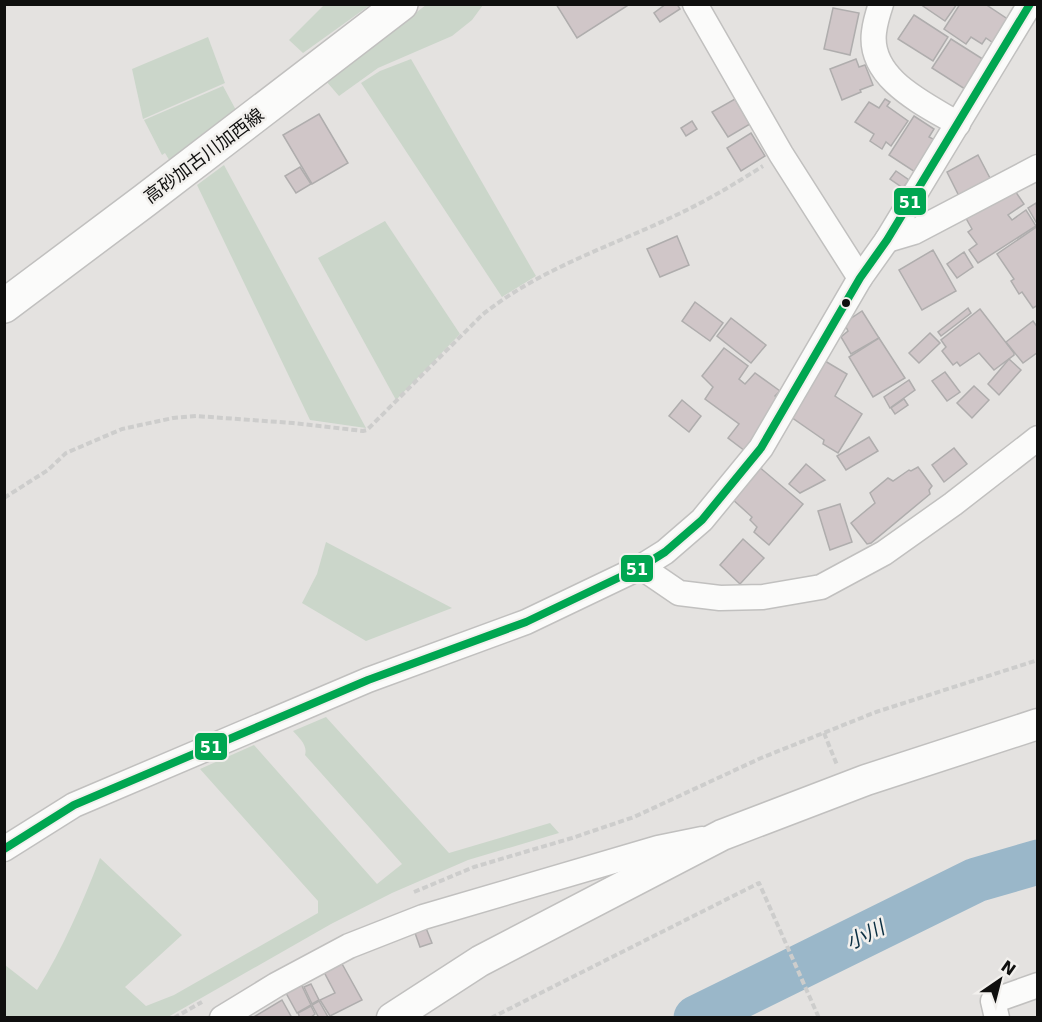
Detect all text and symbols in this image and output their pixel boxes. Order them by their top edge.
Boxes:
street label: 高砂加古川加西線 [140,104,268,207]
line badge: 51 [893,187,927,216]
text: 51 [899,193,921,212]
unlabelled marker [840,297,852,309]
line badge: 51 [620,554,654,583]
text: 51 [626,560,648,579]
line badge: 51 [194,732,228,761]
text: 51 [200,738,222,757]
water label: 小川 [842,915,890,955]
north arrow [970,950,1030,1010]
text: N [997,957,1019,980]

